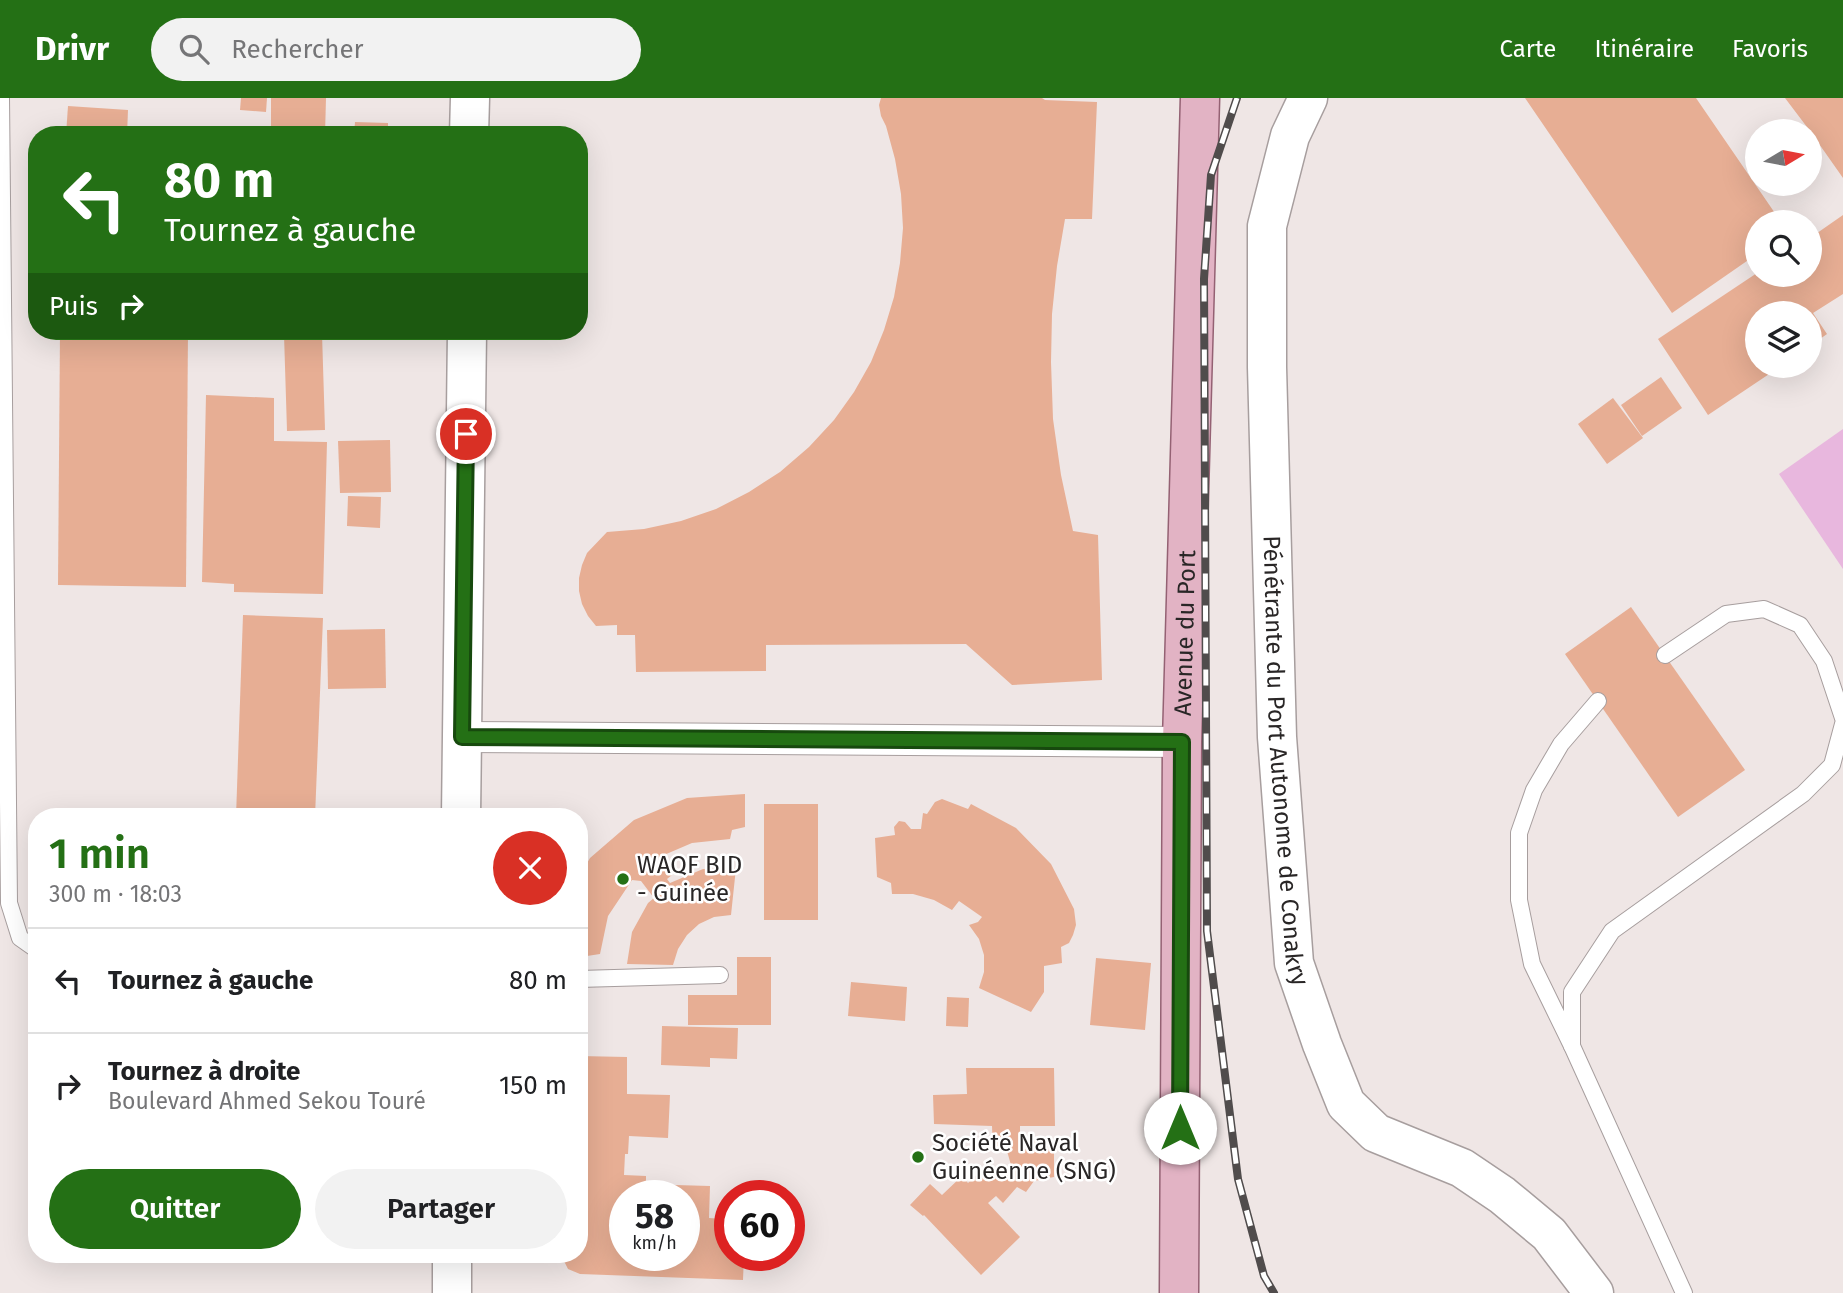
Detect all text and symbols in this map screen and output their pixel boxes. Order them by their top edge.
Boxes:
search box [151,18,641,81]
text: Drivr [35,29,109,69]
icon: search [175,30,213,68]
text: Rechercher [231,34,364,65]
text: Carte [1500,35,1556,63]
text: Itinéraire [1594,35,1694,63]
text: Favoris [1732,35,1808,63]
north arrow [1745,119,1822,196]
map controls [1745,119,1822,378]
text: 80 m [164,151,274,210]
icon: left [49,154,140,245]
button: search [1745,210,1822,287]
text: Tournez à gauche [164,211,416,249]
icon: right [112,287,150,325]
text: Puis [49,291,98,322]
button: layers [1745,301,1822,378]
pin [436,404,496,464]
icon: arrive [447,415,485,453]
street label: Pénétrante du Port Autonome de Conakry [1258,535,1315,989]
street label: Avenue du Port [1169,549,1201,716]
text: 1 min [49,829,150,879]
button: close [493,831,567,905]
place label: WAQF BID - Guinée [637,851,742,907]
marker: WAQF BID - Guinée [615,871,631,887]
text: 300 m · 18:03 [49,880,182,908]
icon: left [49,962,87,1000]
text: Tournez à gauche [108,965,313,996]
text: 80 m [509,965,567,996]
text: Tournez à droite [108,1056,300,1087]
icon: right [49,1067,87,1105]
text: 150 m [499,1070,567,1101]
text: Boulevard Ahmed Sekou Touré [108,1087,426,1115]
position arrow [1143,1091,1217,1165]
place label: Société Naval Guinéenne (SNG) [932,1129,1116,1185]
marker: Société Naval Guinéenne (SNG) [910,1149,926,1165]
button: Quitter [49,1169,301,1249]
button: Partager [315,1169,567,1249]
speed limit sign: 60 [714,1180,805,1271]
text: 58 [635,1195,674,1237]
text: km/h [632,1232,677,1254]

